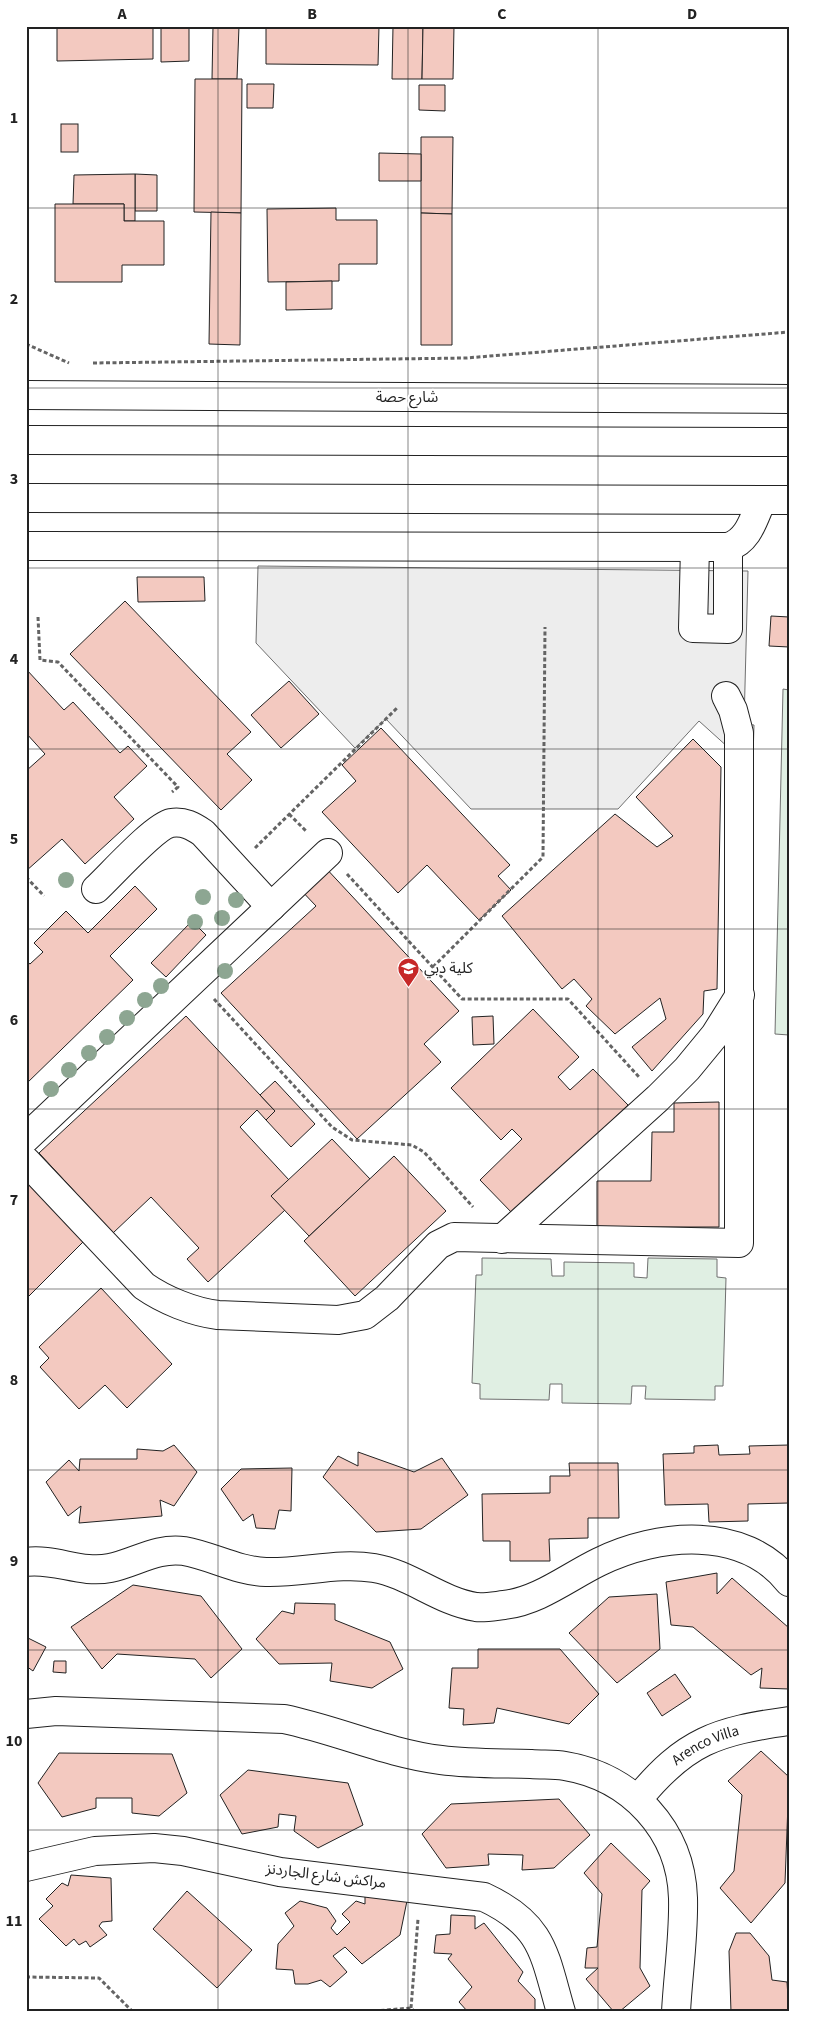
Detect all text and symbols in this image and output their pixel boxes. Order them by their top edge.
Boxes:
text: A [116,3,127,25]
text: B [307,3,317,25]
text: C [497,3,507,25]
text: D [687,3,697,25]
text: 1 [10,107,18,129]
text: 2 [10,288,18,310]
street label: شارع حصة [376,387,439,409]
text: 3 [10,468,18,490]
text: 4 [10,648,19,670]
text: 5 [10,828,18,850]
school or university icon: كلية دبي [396,956,420,987]
place label: كلية دبي [424,958,474,979]
text: 6 [10,1009,18,1031]
text: 7 [10,1189,18,1211]
text: 8 [10,1369,18,1391]
text: 9 [10,1550,18,1572]
street label: Arenco Villa [667,1720,741,1770]
text: 10 [6,1730,22,1752]
street label: مراكش شارع الجاردنز [264,1858,387,1895]
text: 11 [6,1910,22,1932]

